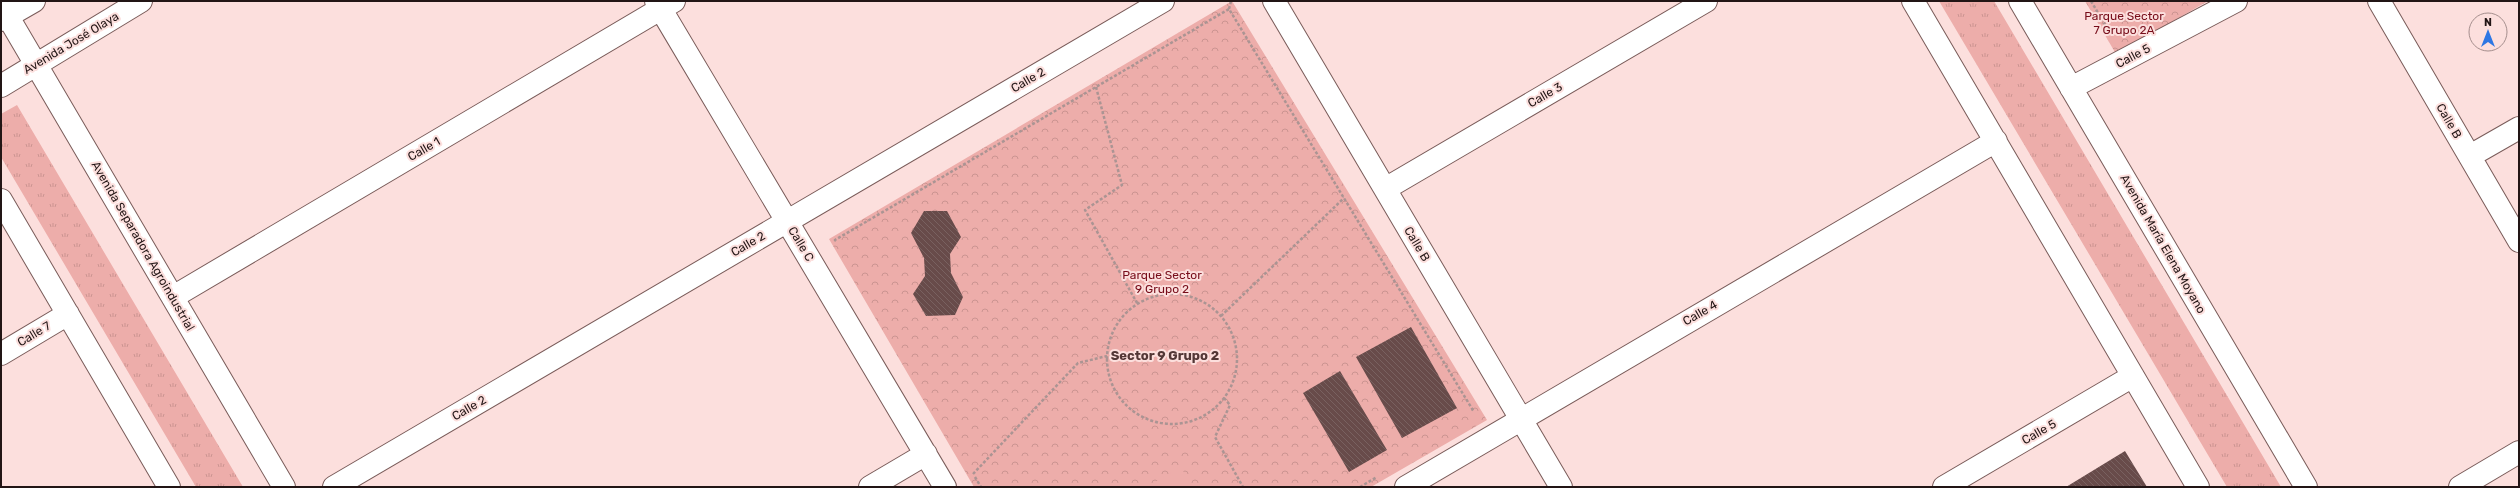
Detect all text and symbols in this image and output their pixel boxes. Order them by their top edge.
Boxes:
street label: Avenida José Olaya [21,9,121,77]
park label: Parque Sector 7 Grupo 2A [2084,9,2164,37]
north arrow [2468,12,2508,52]
text: N [2484,16,2492,29]
street label: Calle 5 [2113,41,2153,71]
street label: Calle 2 [1008,65,1048,95]
street label: Calle 3 [1525,80,1565,110]
street label: Calle B [2433,101,2465,141]
street label: Calle 1 [405,134,443,164]
street label: Avenida Separadora Agroindustrial [89,159,197,333]
street label: Avenida María Elena Moyano [2117,172,2209,316]
street label: Calle C [785,224,817,264]
street label: Calle B [1401,224,1433,264]
street label: Calle 2 [728,229,768,259]
park label: Parque Sector 9 Grupo 2 [1122,268,1202,296]
street label: Calle 4 [1680,297,1720,328]
street label: Calle 7 [15,319,53,349]
district label: Sector 9 Grupo 2 [1111,348,1219,363]
street label: Calle 2 [449,393,489,423]
street label: Calle 5 [2019,417,2059,447]

